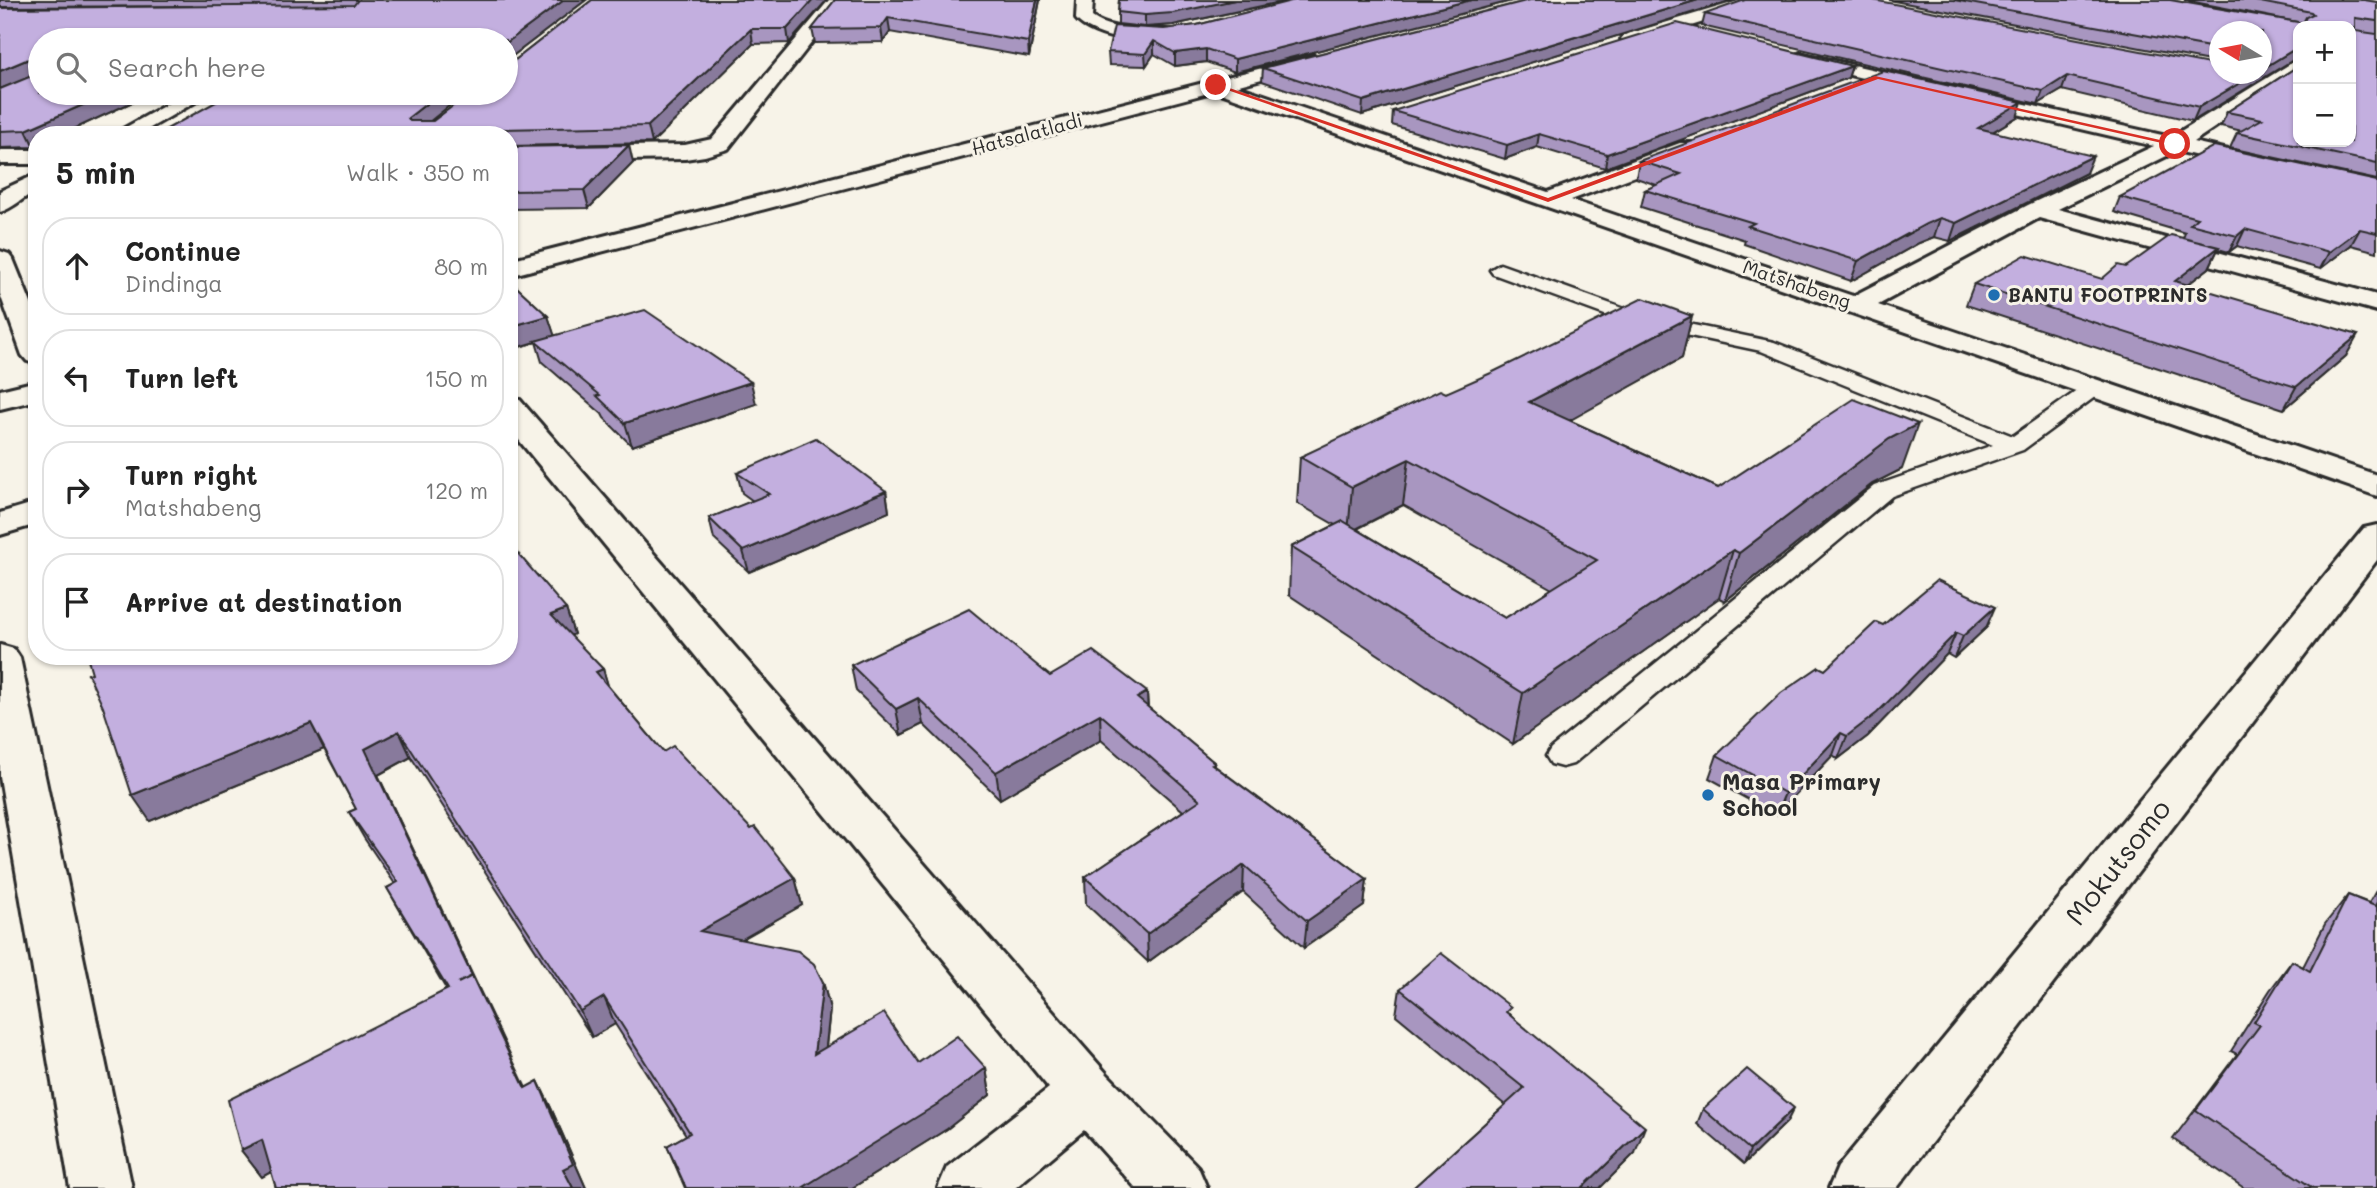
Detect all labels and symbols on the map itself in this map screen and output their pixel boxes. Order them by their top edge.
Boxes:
north arrow [2209,21,2272,84]
route end [1200,69,1231,100]
street label: Hatsalatladi [968,107,1085,160]
route start [2159,128,2190,159]
street label: Matshabeng [1740,253,1854,314]
place label: BANTU FOOTPRINTS [2008,282,2208,307]
marker: BANTU FOOTPRINTS [1986,287,2002,303]
place label: Masa Primary School [1722,766,1881,822]
marker: Masa Primary School [1700,787,1716,803]
street label: Mokutsomo [2057,791,2178,932]

